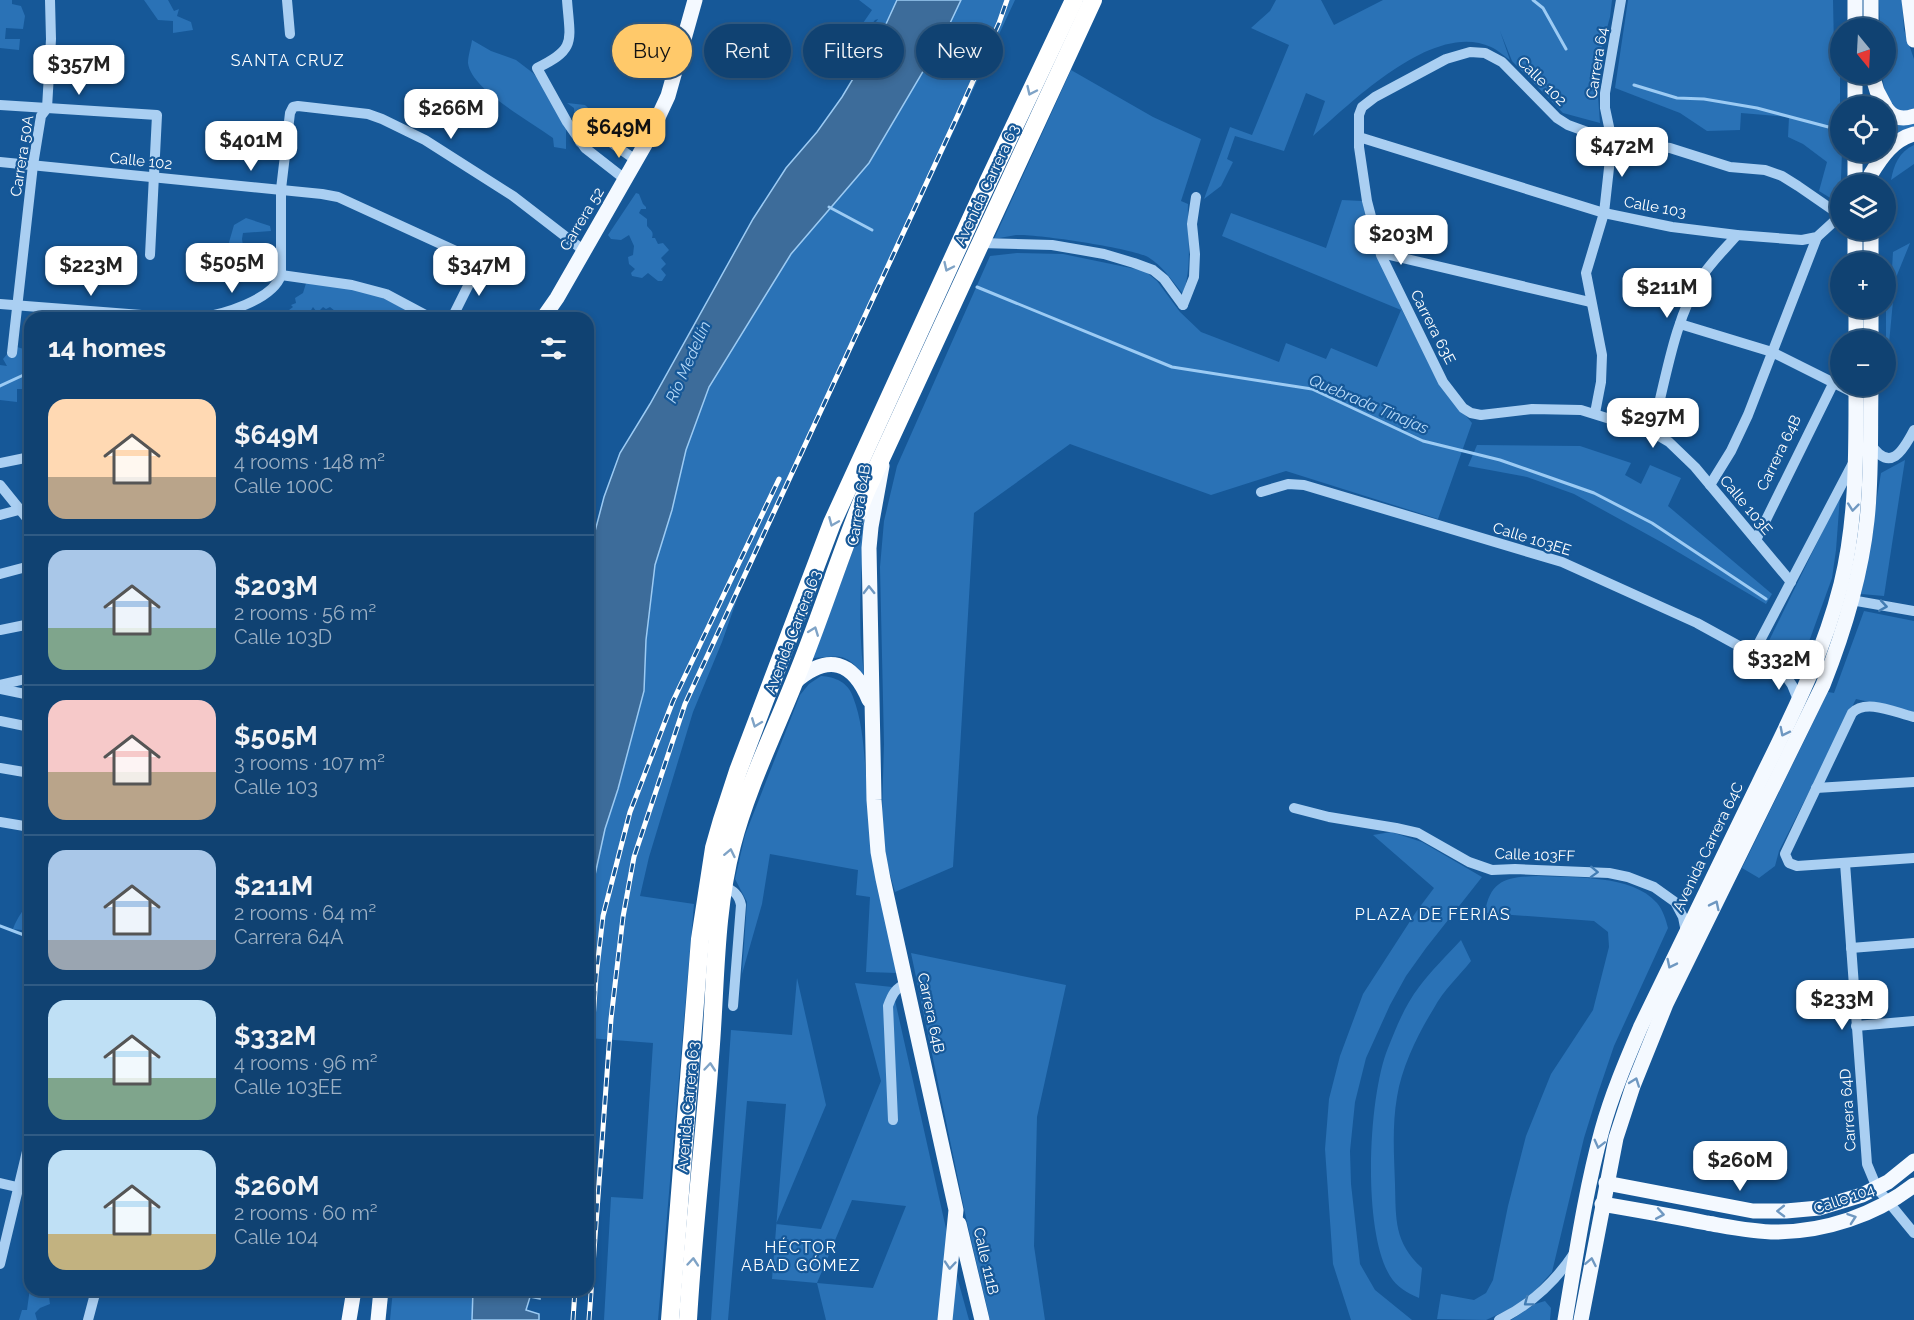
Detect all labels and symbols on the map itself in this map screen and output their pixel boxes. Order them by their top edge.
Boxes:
north arrow [1830,18,1896,84]
street label: Carrera 64 [1582,26,1612,100]
pin: $357M [37,45,121,96]
district label: SANTA CRUZ [231,51,345,70]
street label: Calle 102 [1513,52,1571,110]
one-way arrow [1026,84,1038,95]
pin: $266M [409,89,493,140]
pin: $649M [577,108,661,159]
street label: Carrera 50A [7,114,37,198]
pin: $401M [209,121,293,172]
street label: Avenida Carrera 63 [951,122,1023,248]
pin: $472M [1580,127,1664,178]
street label: Calle 102 [109,149,173,173]
street label: Carrera 52 [556,184,608,254]
street label: Calle 103 [1622,193,1688,221]
pin: $203M [1359,215,1443,266]
pin: $505M [190,243,274,294]
pin: $223M [49,246,133,297]
pin: $347M [437,246,521,297]
one-way arrow [944,261,956,272]
pin: $211M [1625,268,1709,319]
street label: Carrera 63E [1407,287,1459,367]
water label: Río Medellín [662,318,714,406]
water label: Quebrada Tinajas [1306,370,1432,438]
pin: $297M [1611,398,1695,449]
street label: Carrera 64B [1753,412,1805,494]
street label: Carrera 64B [844,463,874,547]
street label: Calle 103E [1716,472,1776,538]
one-way arrow [1847,502,1860,511]
one-way arrow [828,515,840,526]
street label: Calle 103EE [1491,519,1573,559]
street label: Avenida Carrera 63 [761,567,825,697]
one-way arrow [863,586,876,595]
one-way arrow [1878,599,1887,611]
one-way arrow [807,626,820,637]
pin: $332M [1737,640,1821,691]
one-way arrow [751,718,764,728]
one-way arrow [1779,725,1791,736]
street label: Avenida Carrera 64C [1669,779,1747,915]
street label: Calle 103FF [1494,845,1576,865]
one-way arrow [723,848,736,858]
one-way arrow [1590,866,1599,879]
one-way arrow [1708,900,1720,911]
district label: PLAZA DE FERIAS [1355,905,1511,924]
one-way arrow [1667,957,1678,968]
street label: Carrera 64B [914,971,948,1055]
pin: $233M [1800,980,1884,1031]
street label: Avenida Carrera 63 [673,1041,703,1173]
one-way arrow [703,1063,716,1072]
street label: Carrera 64D [1836,1068,1860,1152]
one-way arrow [1627,1077,1640,1088]
one-way arrow [1593,1139,1606,1149]
pin: $260M [1698,1141,1782,1192]
street label: Calle 104 [1811,1180,1877,1218]
one-way arrow [1776,1205,1785,1217]
one-way arrow [1655,1207,1665,1220]
one-way arrow [1846,1212,1857,1225]
street label: Calle 111B [970,1226,1002,1296]
district label: HÉCTOR ABAD GÓMEZ [741,1237,861,1275]
one-way arrow [686,1257,699,1266]
one-way arrow [1584,1258,1597,1268]
one-way arrow [944,1260,957,1269]
one-way arrow [1523,1295,1534,1306]

